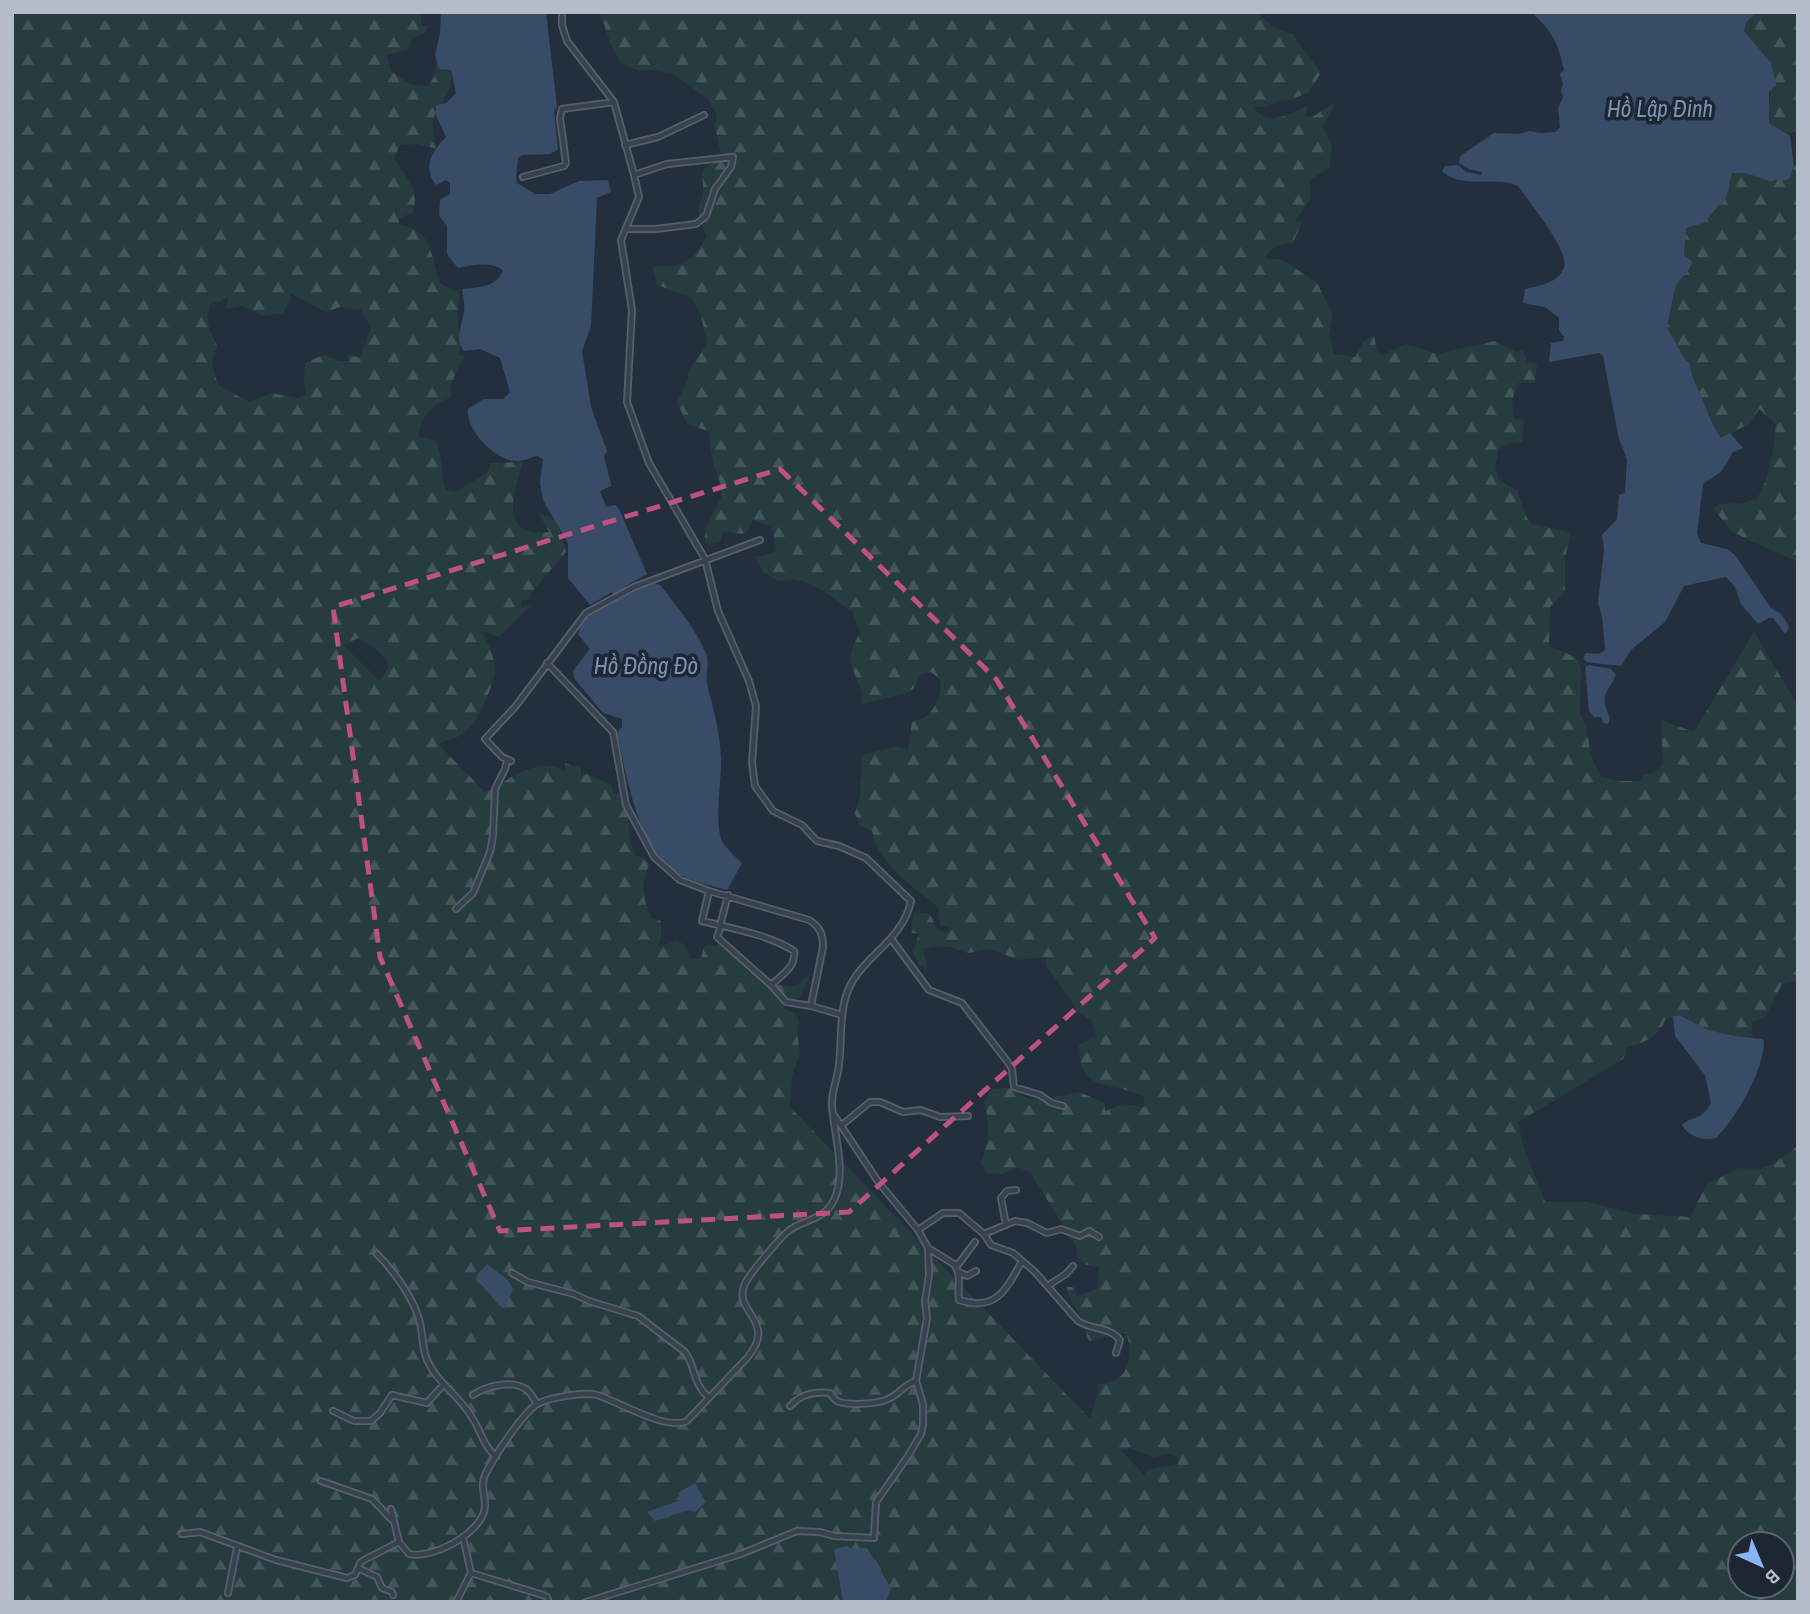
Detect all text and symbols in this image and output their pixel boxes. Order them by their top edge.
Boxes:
water label: Hồ Lập Đinh [1607,93,1713,124]
water label: Hồ Đồng Đò [594,650,698,681]
north arrow [1726,1530,1796,1600]
text: B [1760,1564,1786,1590]

